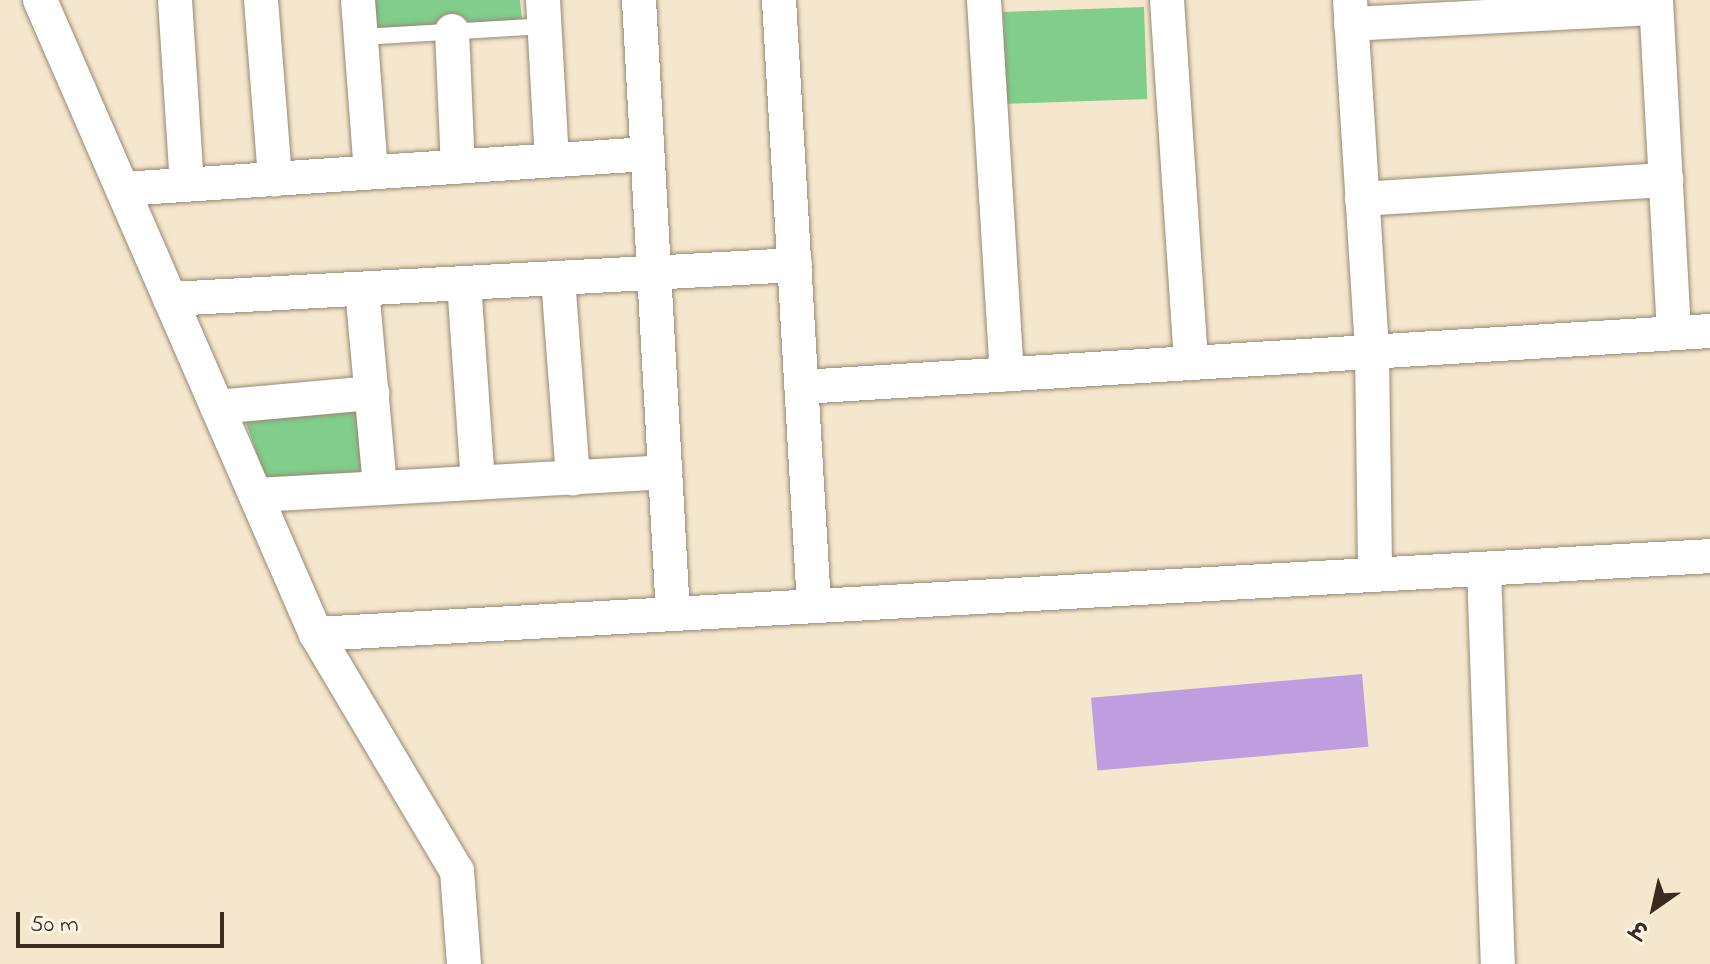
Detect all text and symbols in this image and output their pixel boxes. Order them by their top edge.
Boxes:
north arrow [1614,868,1694,948]
scale bar [20,896,228,946]
text: 50 m [30,908,79,943]
text: उ [1626,911,1656,945]

